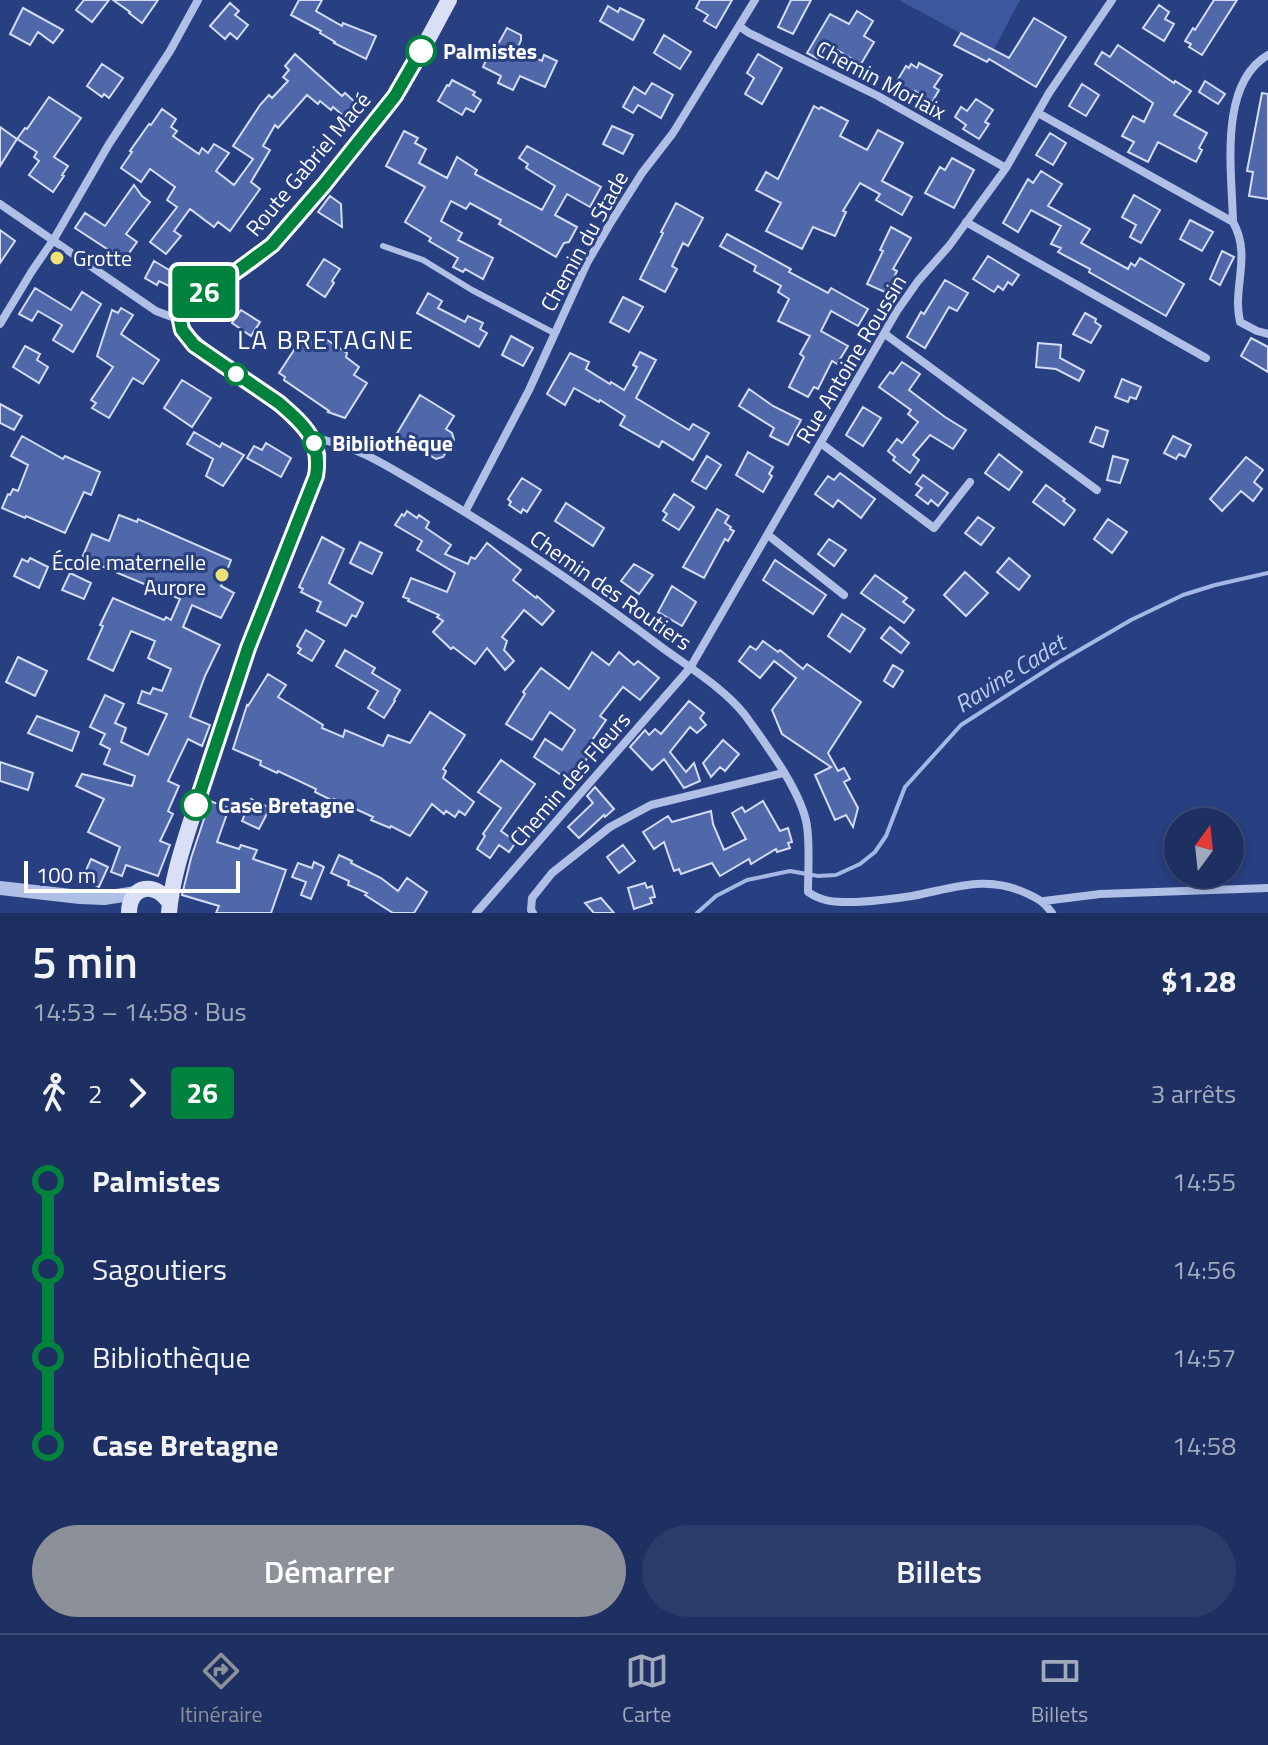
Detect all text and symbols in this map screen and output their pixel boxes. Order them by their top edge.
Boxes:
street label: Chemin Morlaix [810,31,952,129]
place label: Palmistes [443,34,537,68]
marker: Palmistes [406,36,436,66]
street label: Route Gabriel Macé [237,84,379,244]
street label: Chemin du Stade [531,164,637,318]
place label: Grotte [73,241,132,275]
marker: Grotte [48,249,66,267]
line badge: 26 [168,266,240,318]
street label: Rue Antoine Roussin [787,268,915,450]
text: 26 [188,270,220,313]
district label: LA BRETAGNE [237,320,415,359]
unlabelled marker [225,363,247,385]
place label: Bibliothèque [332,426,453,460]
marker: Bibliothèque [303,432,325,454]
street label: Chemin des Routiers [523,521,699,659]
place label: École maternelle Aurore [52,545,206,604]
marker: École maternelle Aurore [213,566,231,584]
water label: Ravine Cadet [947,623,1075,721]
street label: Chemin des Fleurs [501,704,639,854]
place label: Case Bretagne [218,788,355,822]
marker: Case Bretagne [181,790,211,820]
north arrow [1164,808,1244,888]
map controls [1164,808,1244,888]
scale bar [24,857,240,893]
text: 100 m [36,858,96,892]
text: 5 min [32,928,138,995]
text: $1.28 [1161,958,1236,1004]
text: 14:53 – 14:58 · Bus [32,992,247,1031]
icon: walk [32,1071,76,1115]
icon: forward [115,1071,159,1115]
text: 26 [187,1071,218,1114]
text: 2 [88,1074,103,1113]
text: 3 arrêts [1151,1074,1236,1113]
text: Palmistes [92,1158,220,1204]
text: 14:55 [1172,1162,1236,1201]
text: Sagoutiers [92,1246,227,1292]
text: 14:56 [1172,1250,1236,1289]
text: Bibliothèque [92,1334,251,1380]
text: 14:57 [1172,1338,1236,1377]
text: Case Bretagne [92,1422,279,1468]
text: 14:58 [1172,1426,1236,1465]
button: Démarrer [32,1525,626,1617]
button: Billets [642,1525,1236,1617]
tab: Itinéraire [180,1649,263,1731]
tab: Carte [622,1649,671,1731]
tab: Billets [1031,1649,1088,1731]

